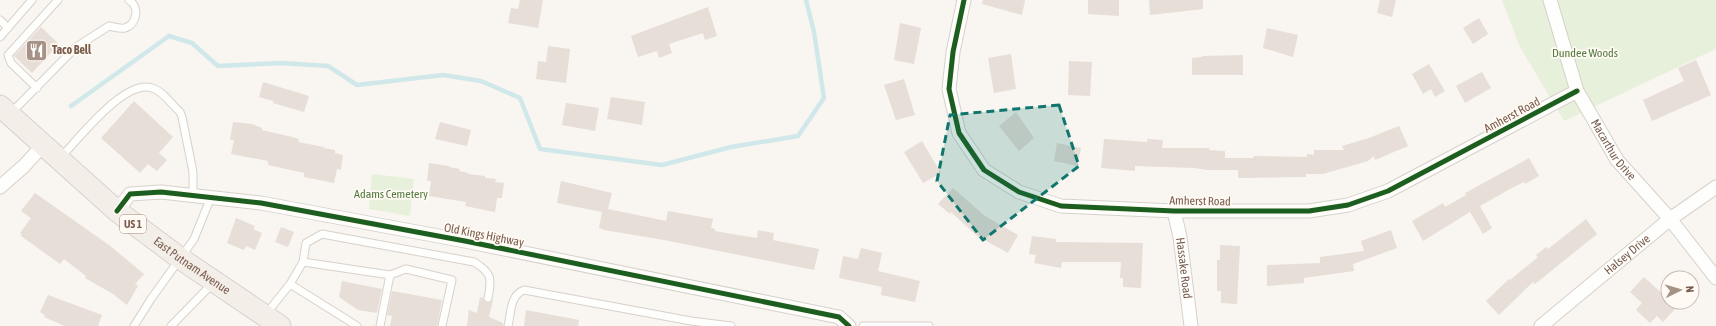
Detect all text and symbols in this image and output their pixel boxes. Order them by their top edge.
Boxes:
restaurant icon: Taco Bell [23,37,49,63]
place label: Taco Bell [52,43,92,57]
park label: Dundee Woods [1552,46,1618,60]
street label: Amherst Road [1482,94,1542,136]
street label: Macarthur Drive [1588,117,1639,183]
park label: Adams Cemetery [354,187,428,201]
street label: Amherst Road [1169,193,1231,209]
road number: US 1 [120,215,146,233]
street label: Old Kings Highway [443,220,525,250]
street label: Halsey Drive [1601,231,1653,278]
street label: East Putnam Avenue [151,234,233,297]
street label: Hassake Road [1173,237,1195,300]
north arrow [1660,270,1700,310]
text: N [1684,285,1696,293]

